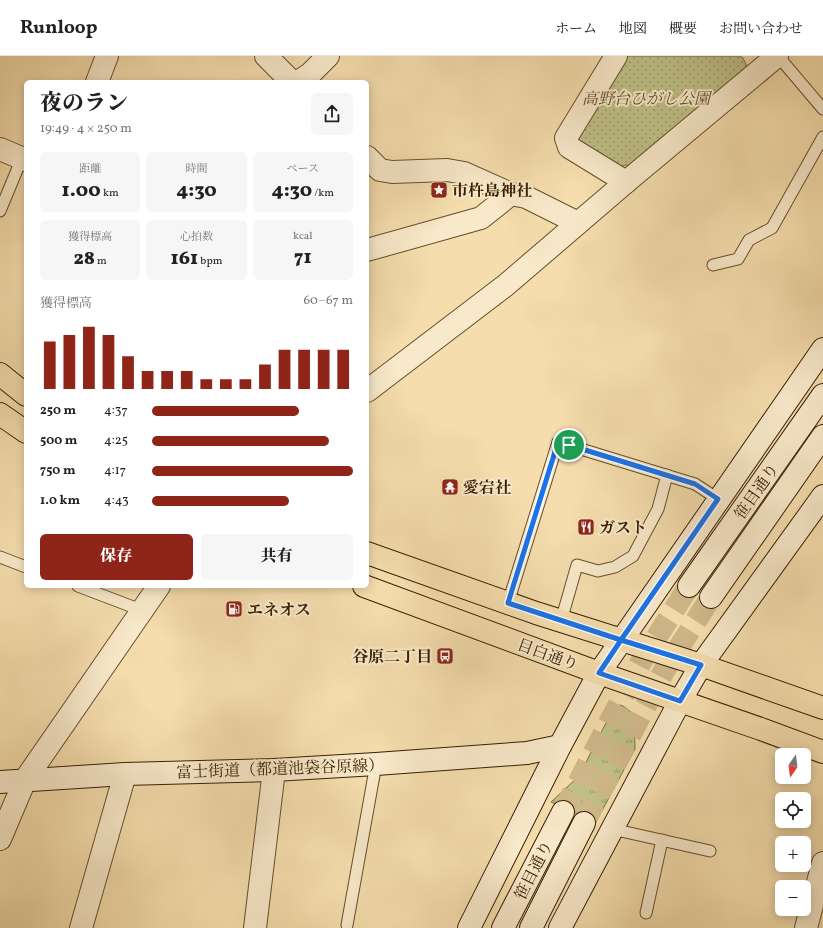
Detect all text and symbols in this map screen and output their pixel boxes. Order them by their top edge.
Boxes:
text: Runloop [20,15,97,41]
text: ホーム [555,20,597,39]
text: 地図 [619,20,647,39]
text: 概要 [669,20,697,39]
text: お問い合わせ [719,20,803,39]
text: 夜のラン [40,89,128,120]
park label: 高野台ひがし公園 [582,89,713,111]
button: share [311,93,353,135]
text: 19:49 · 4 × 250 m [40,120,132,138]
text: 距離 [79,162,101,177]
text: 時間 [185,162,207,177]
text: ペース [287,162,319,177]
text: 1.00 [62,177,101,205]
text: 4:30 [176,177,217,205]
text: 4:30 [272,177,312,205]
place icon: 市杵島神社 [429,180,449,200]
place label: 市杵島神社 [452,181,532,203]
text: km [101,186,119,201]
text: /km [312,186,334,201]
text: kcal [293,229,313,244]
text: 獲得標高 [68,230,112,245]
text: 心拍数 [180,230,213,245]
text: 71 [294,244,312,272]
text: 28 [73,245,95,273]
text: 161 [171,245,198,273]
text: m [95,254,107,269]
text: bpm [198,254,222,269]
text: 60–67 m [303,292,353,310]
text: 獲得標高 [40,295,92,313]
text: 250 m [40,402,76,420]
text: 4:37 [104,402,128,420]
pin [552,428,586,462]
text: 500 m [40,432,77,450]
text: 4:25 [104,432,128,450]
icon: arrive [558,434,580,456]
street label: 笹目通り [730,460,785,525]
text: 750 m [40,462,76,480]
text: 4:17 [104,462,126,480]
temple icon: 愛宕社 [440,477,460,497]
place label: 愛宕社 [463,478,511,500]
text: 1.0 km [40,492,80,510]
text: 4:43 [104,492,129,510]
restaurant icon: ガスト [576,517,596,537]
place label: ガスト [599,518,647,540]
button: 保存 [40,534,193,580]
button: 共有 [201,534,353,580]
fuel station icon: エネオス [224,599,244,619]
place label: エネオス [247,600,311,622]
street label: 目白通り [513,635,581,677]
bus stop icon: 谷原二丁目 [435,646,455,666]
place label: 谷原二丁目 [352,647,432,669]
north arrow [775,748,811,784]
map controls [775,748,811,916]
street label: 富士街道（都道池袋谷原線） [176,755,384,785]
button: locate [775,792,811,828]
button: + [775,836,811,872]
street label: 笹目通り [510,837,559,904]
button: − [775,880,811,916]

